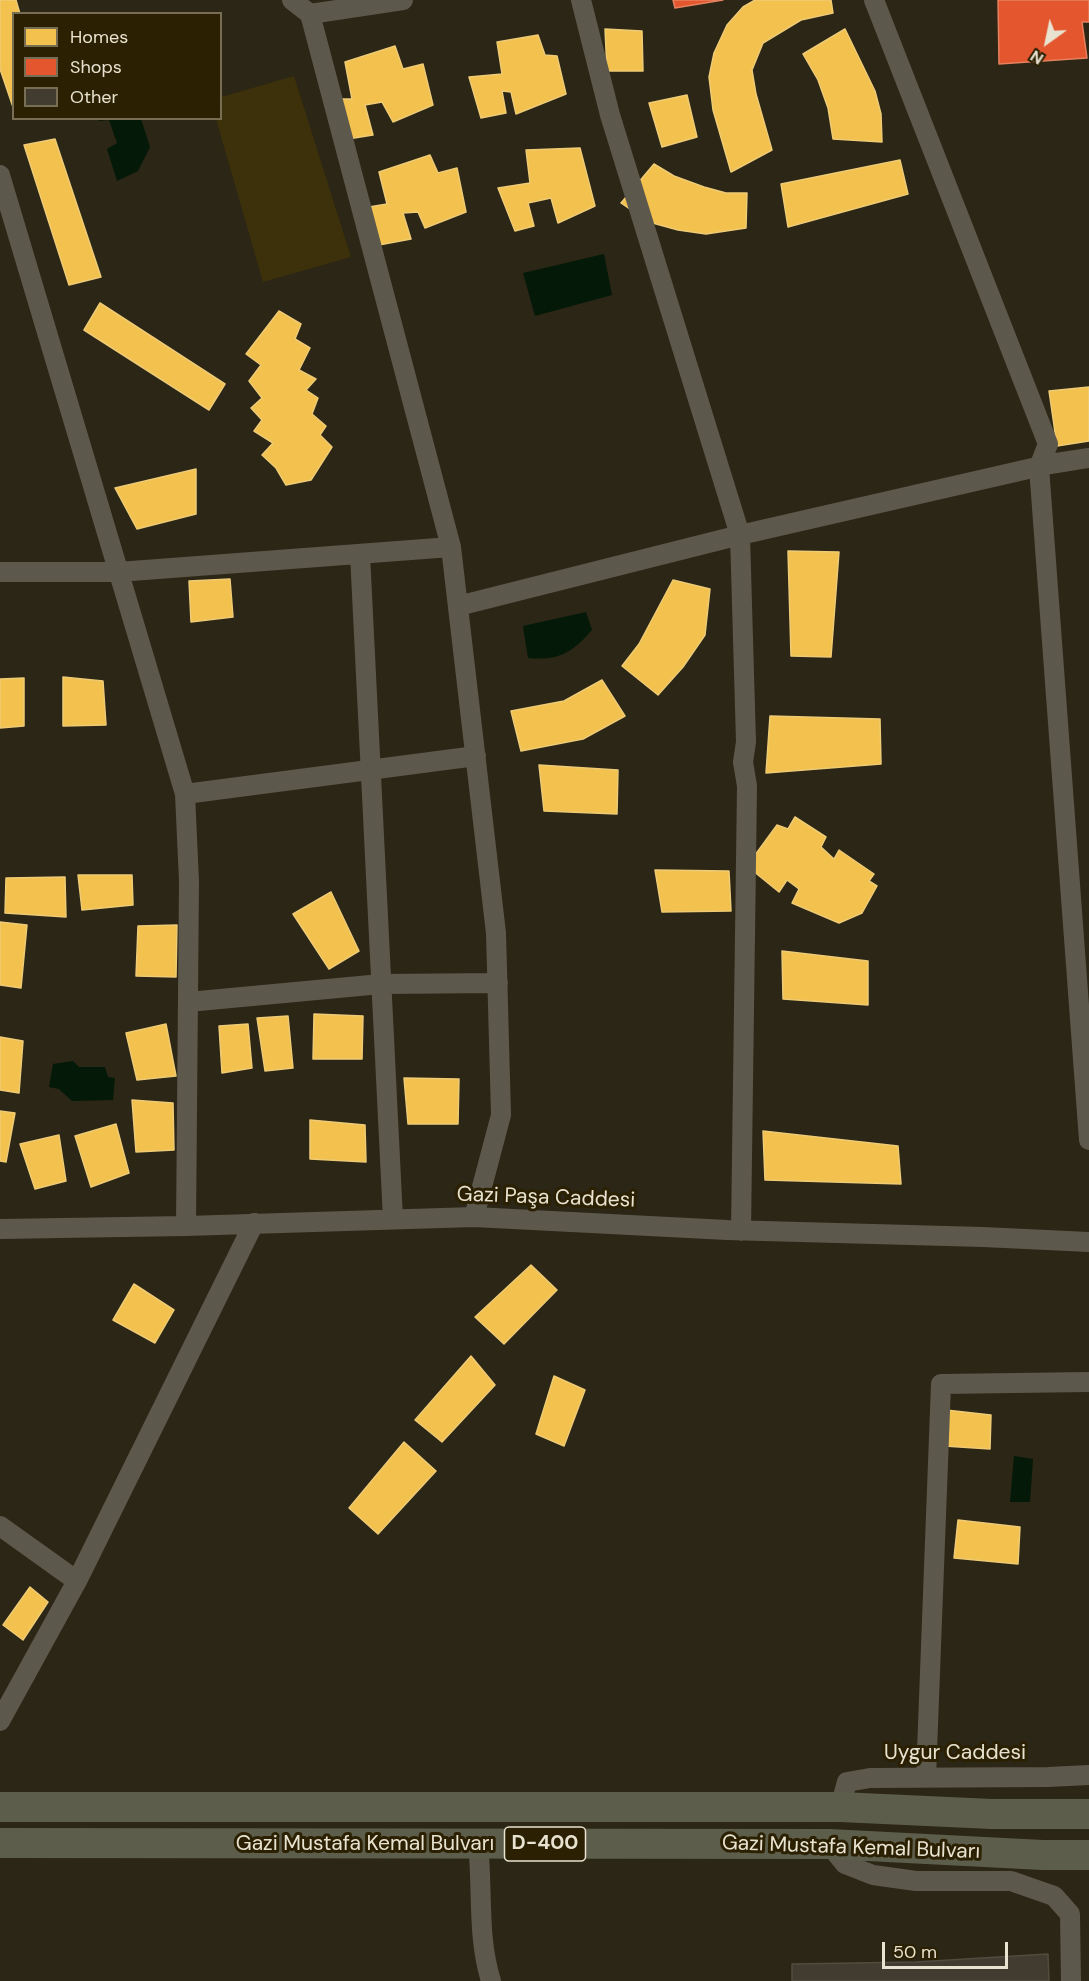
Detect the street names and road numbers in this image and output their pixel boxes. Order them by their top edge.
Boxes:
street label: Gazi Paşa Caddesi [456,1182,636,1214]
street label: Uygur Caddesi [884,1740,1026,1766]
road number: D-400 [504,1827,586,1861]
street label: Gazi Mustafa Kemal Bulvarı [236,1831,494,1857]
street label: Gazi Mustafa Kemal Bulvarı [721,1831,981,1865]

